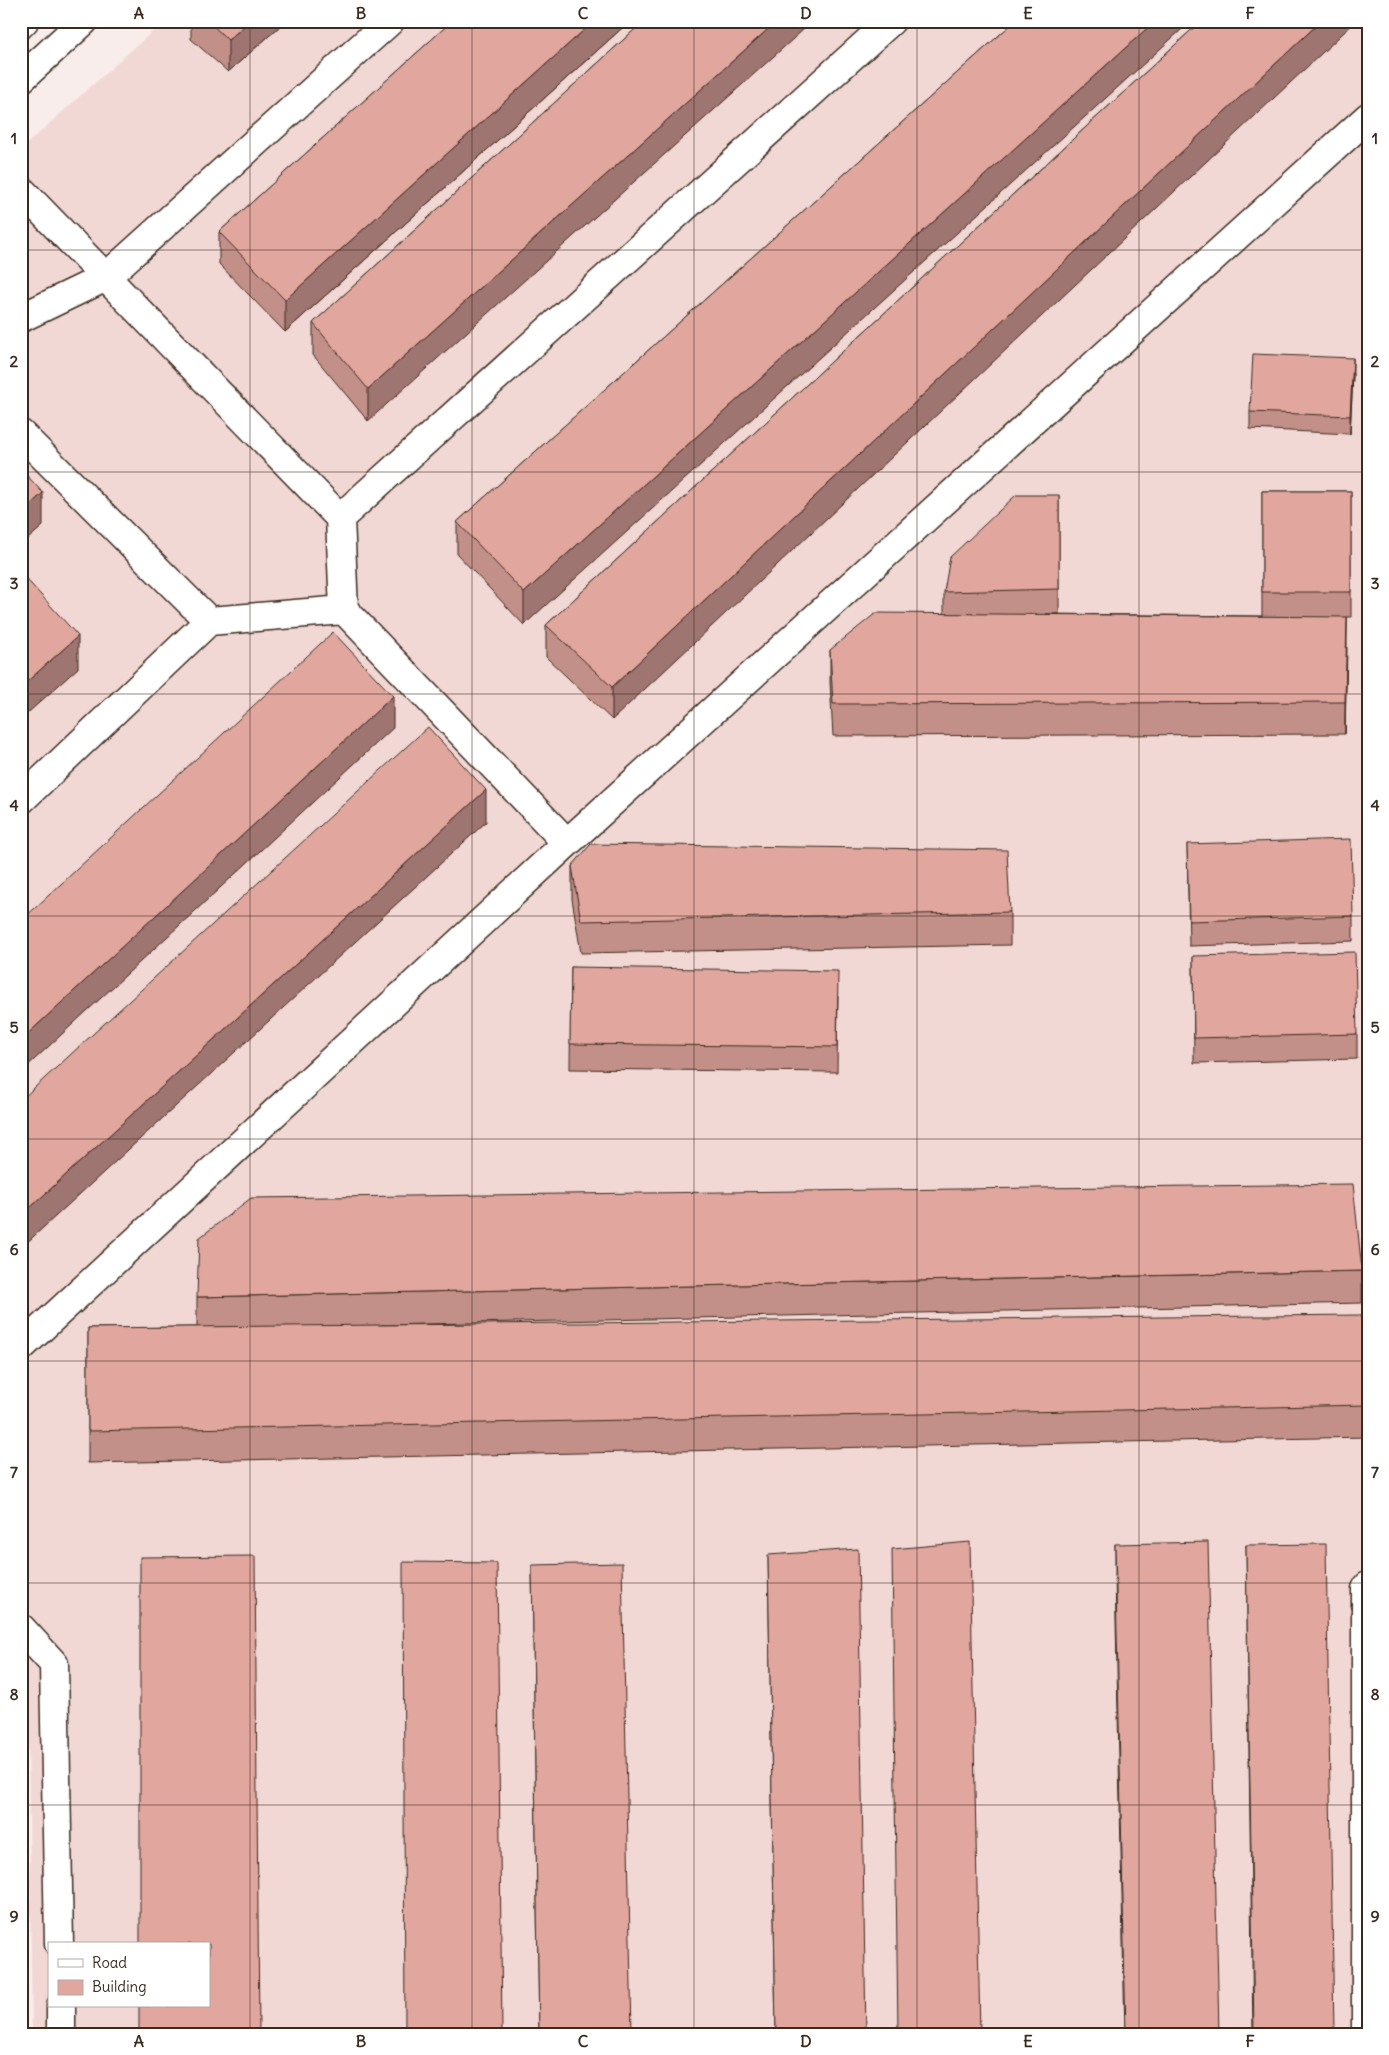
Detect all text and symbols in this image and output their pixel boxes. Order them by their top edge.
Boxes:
text: A [134,3,144,23]
text: B [356,3,367,23]
text: C [578,3,589,23]
text: D [800,3,812,23]
text: E [1023,3,1033,23]
text: F [1245,3,1255,23]
text: 1 [11,128,17,148]
text: 1 [1372,128,1378,148]
text: 2 [10,351,19,371]
text: 2 [1371,351,1380,371]
text: 3 [9,573,19,593]
text: 3 [1370,573,1380,593]
text: 4 [9,795,19,815]
text: 4 [1370,795,1380,815]
text: 5 [9,1017,19,1037]
text: 5 [1370,1017,1380,1037]
text: 6 [9,1239,19,1259]
text: 6 [1370,1239,1380,1259]
text: 7 [10,1462,18,1482]
text: 7 [1371,1462,1379,1482]
text: 8 [9,1684,19,1704]
text: 8 [1370,1684,1380,1704]
text: 9 [9,1906,19,1926]
text: 9 [1370,1906,1380,1926]
legend [48,1942,210,2008]
text: Road [92,1953,127,1972]
text: Building [92,1977,147,1996]
text: A [134,2031,144,2051]
text: B [356,2031,367,2051]
text: C [578,2031,589,2051]
text: D [800,2031,812,2051]
text: E [1023,2031,1033,2051]
text: F [1245,2031,1255,2051]

